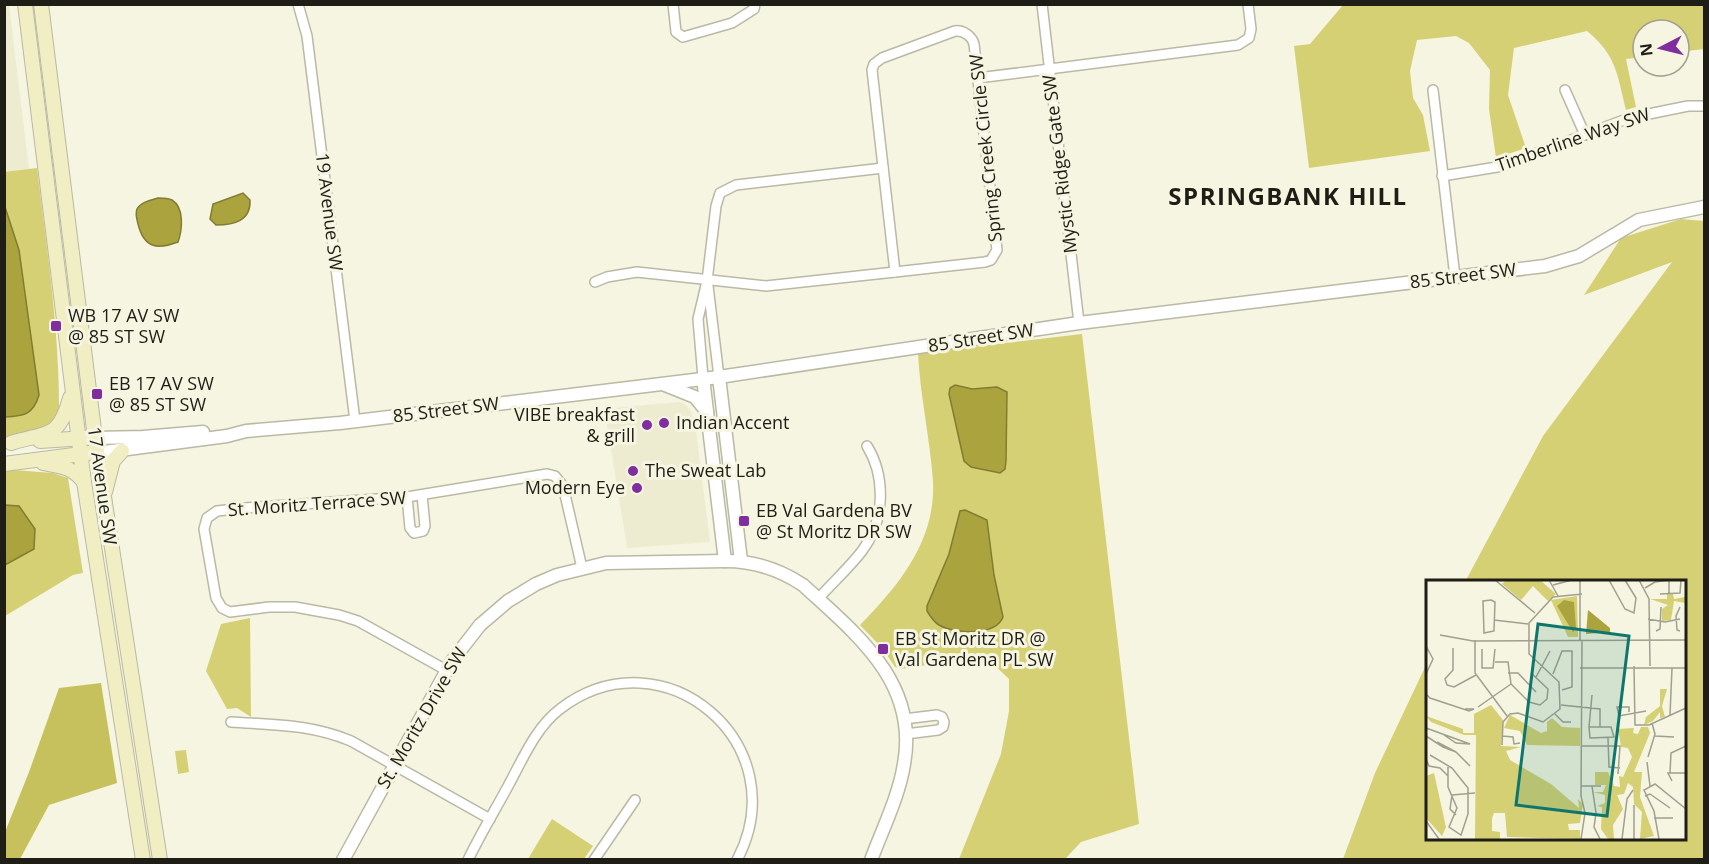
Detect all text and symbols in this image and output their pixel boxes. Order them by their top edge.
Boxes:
north arrow [1631,18,1691,78]
text: N [1634,42,1658,58]
street label: Spring Creek Circle SW [963,52,1007,243]
street label: Mystic Ridge Gate SW [1036,73,1082,255]
street label: Timberline Way SW [1492,101,1653,177]
street label: 19 Avenue SW [311,151,349,273]
district label: SPRINGBANK HILL [1168,179,1408,212]
street label: 85 Street SW [1408,257,1518,293]
place label: WB 17 AV SW @ 85 ST SW [68,303,180,348]
street label: 85 Street SW [926,317,1036,357]
marker: WB 17 AV SW @ 85 ST SW [49,319,63,333]
place label: EB 17 AV SW @ 85 ST SW [109,371,214,416]
marker: EB 17 AV SW @ 85 ST SW [90,387,104,401]
street label: 85 Street SW [391,391,501,427]
place label: VIBE breakfast & grill [514,402,635,447]
place label: Indian Accent [676,410,790,434]
marker: Indian Accent [657,416,671,430]
marker: VIBE breakfast & grill [640,418,654,432]
street label: 17 Avenue SW [83,425,123,547]
place label: The Sweat Lab [645,458,766,482]
marker: The Sweat Lab [626,464,640,478]
place label: Modern Eye [525,475,625,499]
marker: Modern Eye [630,481,644,495]
street label: St. Moritz Terrace SW [227,485,407,521]
place label: EB Val Gardena BV @ St Moritz DR SW [756,498,912,543]
marker: EB Val Gardena BV @ St Moritz DR SW [737,514,751,528]
inset map [1426,580,1685,840]
place label: EB St Moritz DR @ Val Gardena PL SW [895,626,1054,671]
street label: St. Moritz Drive SW [371,642,472,793]
marker: EB St Moritz DR @ Val Gardena PL SW [876,642,890,656]

